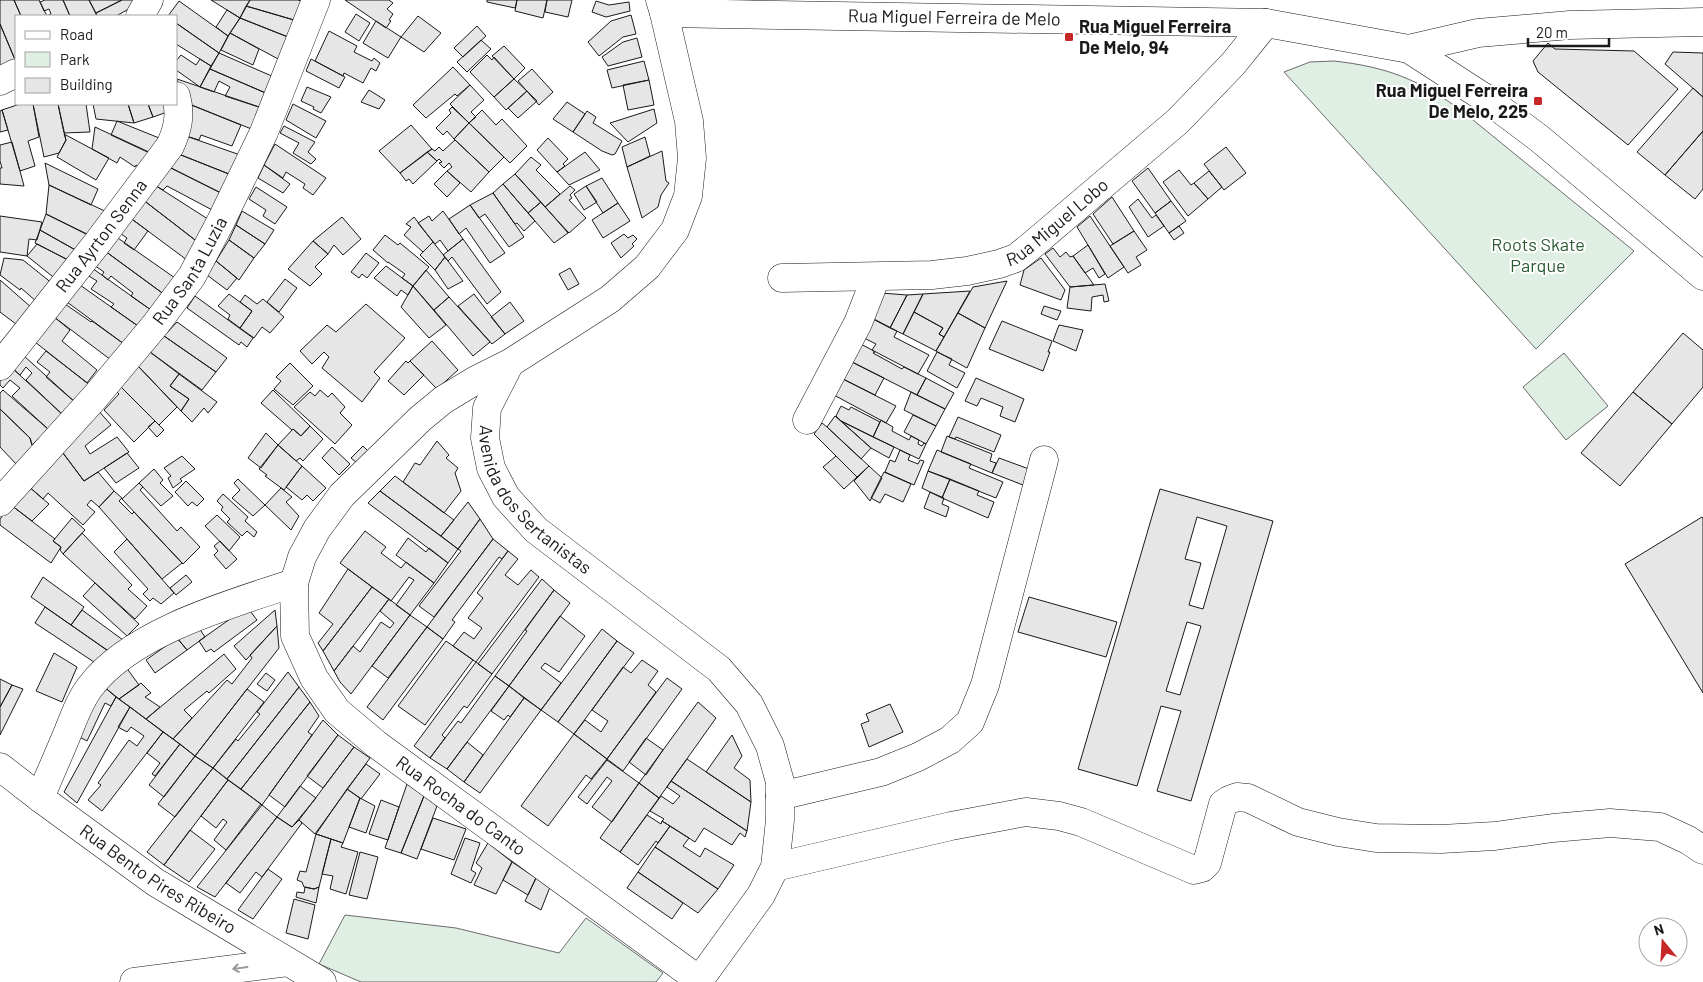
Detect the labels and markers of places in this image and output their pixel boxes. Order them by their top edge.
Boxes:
place label: Rua Miguel Ferreira De Melo, 94 [1079,15,1231,58]
marker: Rua Miguel Ferreira De Melo, 94 [1063,31,1075,43]
place label: Rua Miguel Ferreira De Melo, 225 [1376,79,1528,122]
marker: Rua Miguel Ferreira De Melo, 225 [1532,95,1544,107]

